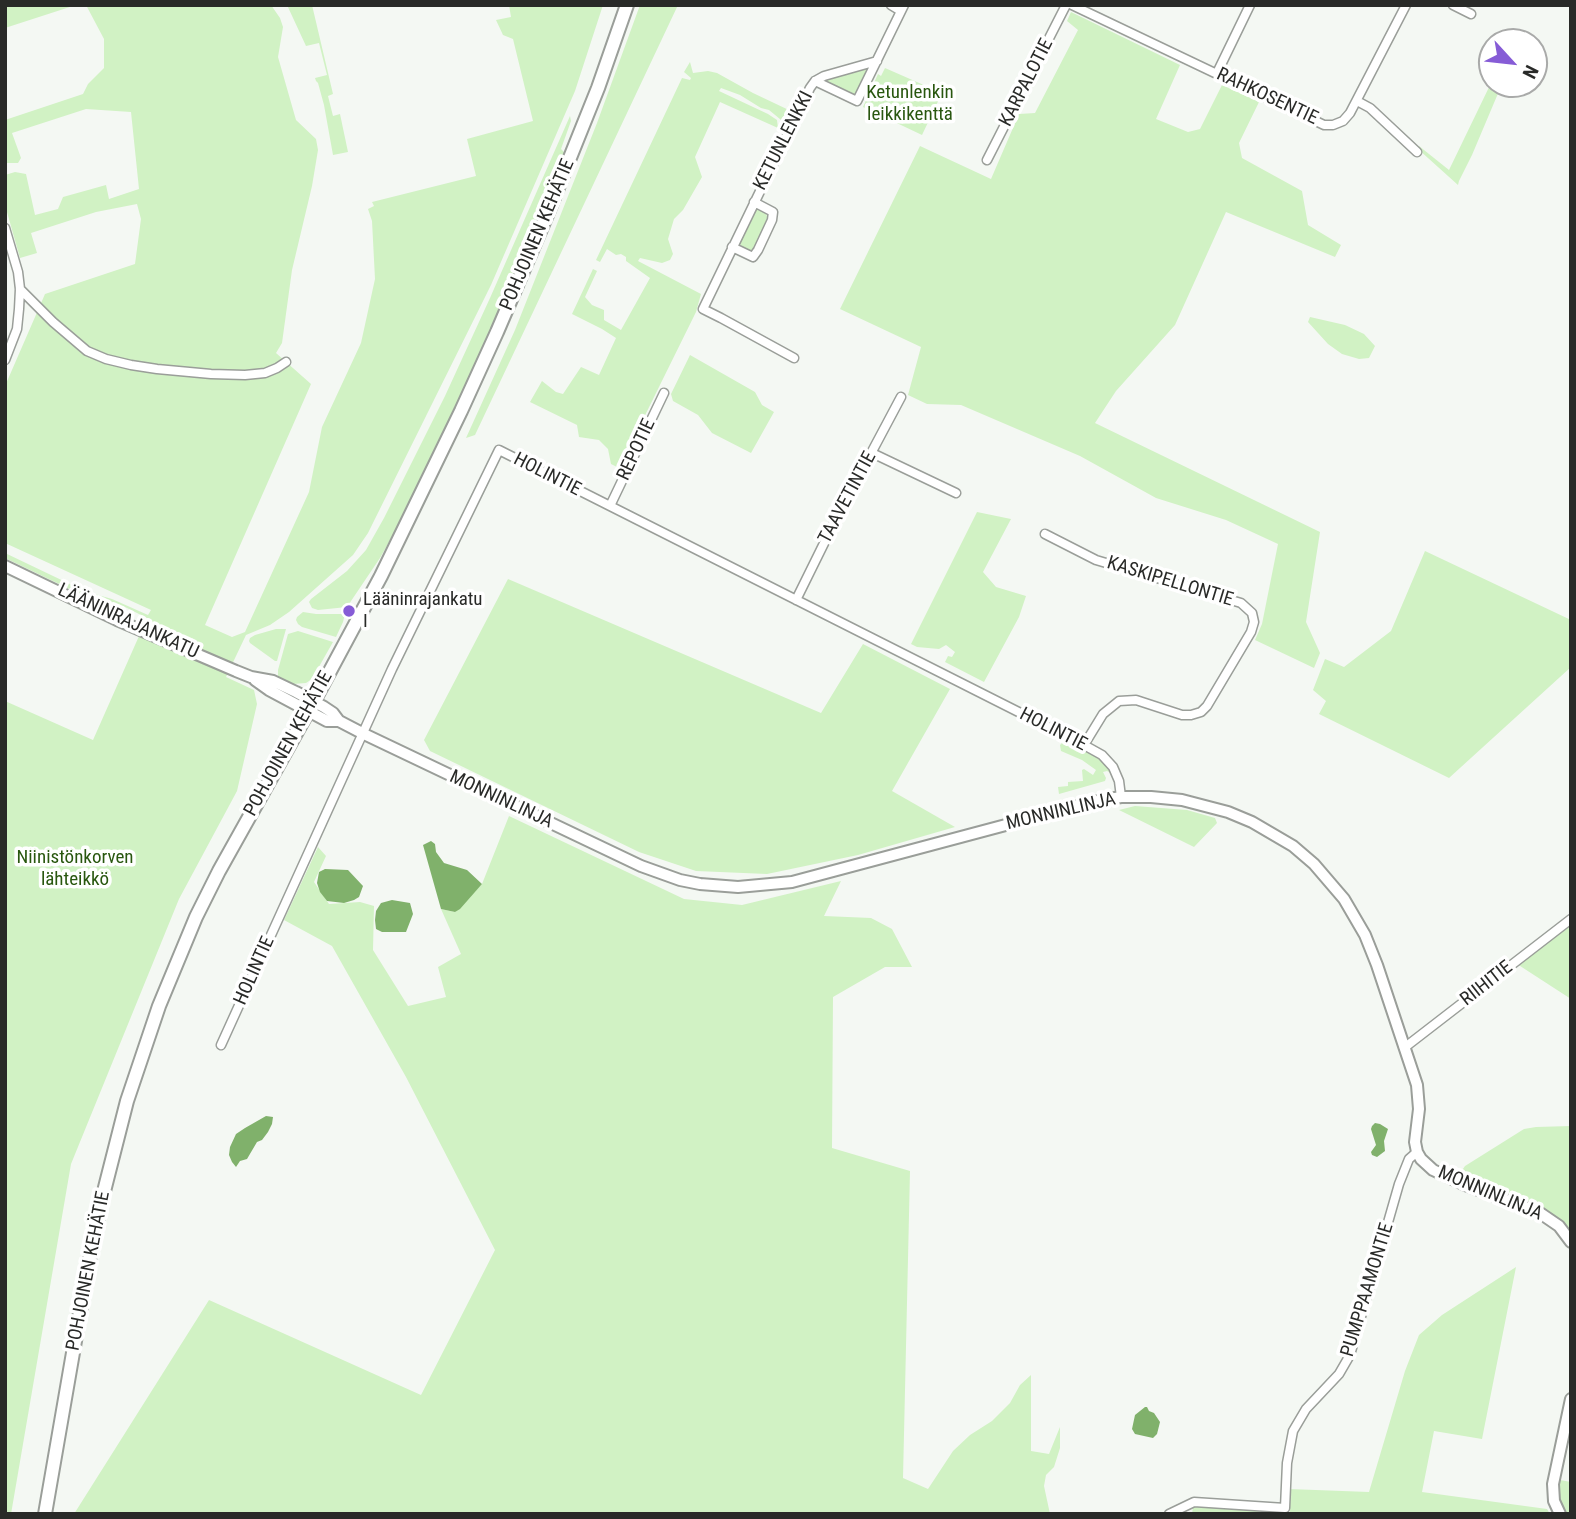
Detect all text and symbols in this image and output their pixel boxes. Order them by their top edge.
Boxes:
north arrow [1478,28,1548,98]
street label: KARPALOTIE [995,35,1059,131]
text: N [1517,61,1543,82]
street label: RAHKOSENTIE [1213,64,1321,130]
park label: Ketunlenkin leikkikenttä [866,82,954,126]
street label: KETUNLENKKI [749,88,819,194]
street label: POHJOINEN KEHÄTIE [496,156,580,314]
street label: REPOTIE [613,416,661,484]
street label: HOLINTIE [509,448,585,502]
street label: TAAVETINTIE [814,448,882,548]
street label: KASKIPELLONTIE [1104,552,1236,612]
street label: LÄÄNINRAJANKATU [54,579,202,665]
place label: Lääninrajankatu I [363,589,483,633]
marker: Lääninrajankatu I [341,603,357,619]
street label: POHJOINEN KEHÄTIE [240,668,338,820]
street label: HOLINTIE [1015,703,1091,757]
street label: MONNINLINJA [446,766,556,834]
street label: MONNINLINJA [1004,788,1118,836]
park label: Niinistönkorven lähteikkö [16,847,134,891]
street label: HOLINTIE [230,933,280,1009]
street label: RIIHITIE [1456,957,1518,1011]
street label: MONNINLINJA [1434,1162,1546,1226]
street label: POHJOINEN KEHÄTIE [62,1189,116,1353]
street label: PUMPPAAMONTIE [1337,1220,1399,1360]

